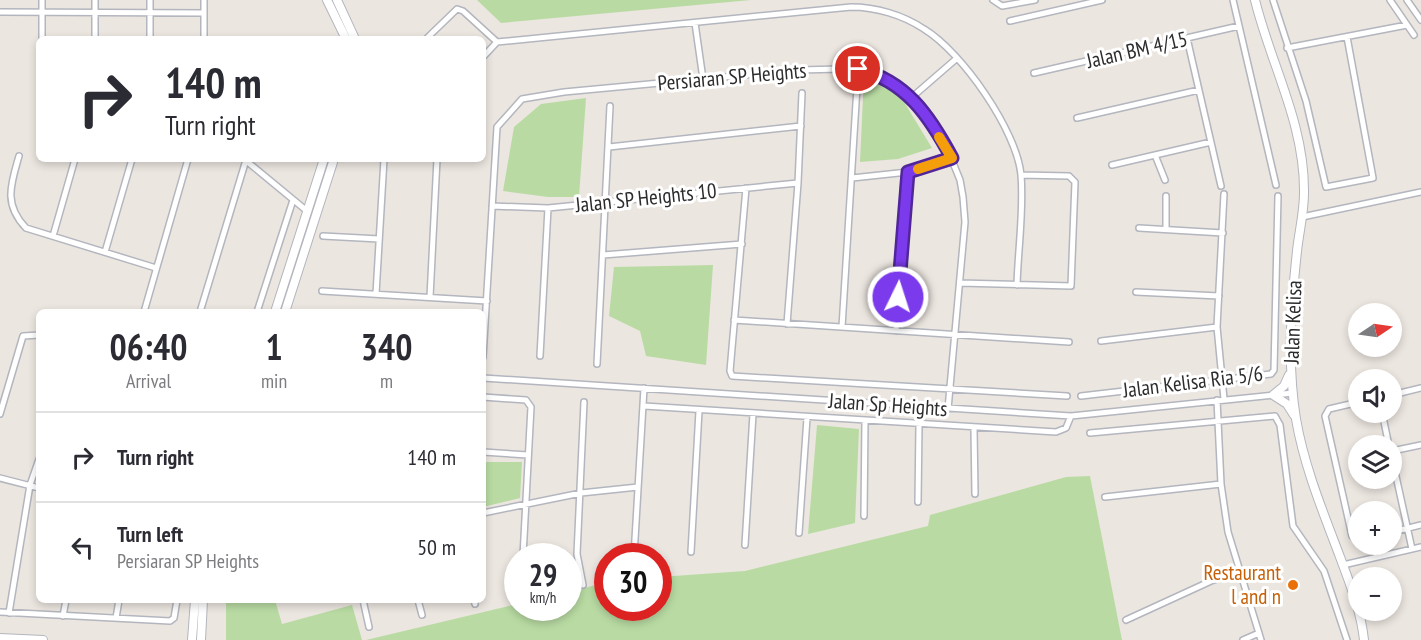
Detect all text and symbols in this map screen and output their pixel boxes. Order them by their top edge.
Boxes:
street label: Jalan BM 4/15 [1083,25,1190,74]
pin [832,43,883,94]
icon: arrive [841,52,874,85]
text: 140 m [165,55,262,110]
street label: Persiaran SP Heights [657,57,807,96]
icon: right [66,60,144,138]
text: Turn right [165,108,256,142]
street label: Jalan SP Heights 10 [573,177,718,218]
position arrow [866,265,930,329]
street label: Jalan Kelisa [1278,280,1307,365]
north arrow [1348,303,1402,357]
map controls [1348,303,1402,621]
text: 06:40 [110,323,187,370]
text: 1 [265,323,283,370]
text: 340 [361,323,412,370]
street label: Jalan Kelisa Ria 5/6 [1121,360,1264,404]
text: Arrival [126,368,171,394]
text: min [261,368,287,394]
text: m [380,368,393,394]
button: sound [1348,369,1402,423]
street label: Jalan Sp Heights [827,387,948,422]
button: layers [1348,435,1402,489]
icon: right [66,441,99,474]
text: Turn right [117,443,194,471]
text: 140 m [407,443,456,471]
button: + [1348,501,1402,555]
text: Turn left [117,520,183,548]
icon: left [66,531,99,564]
text: 50 m [417,533,456,561]
speed limit sign: 30 [594,543,672,621]
text: Persiaran SP Heights [117,548,259,574]
text: 29 [529,555,557,594]
place label: Restaurant l and n [1204,559,1281,610]
button: − [1348,567,1402,621]
marker: Restaurant l and n [1286,578,1300,592]
text: km/h [530,588,556,607]

